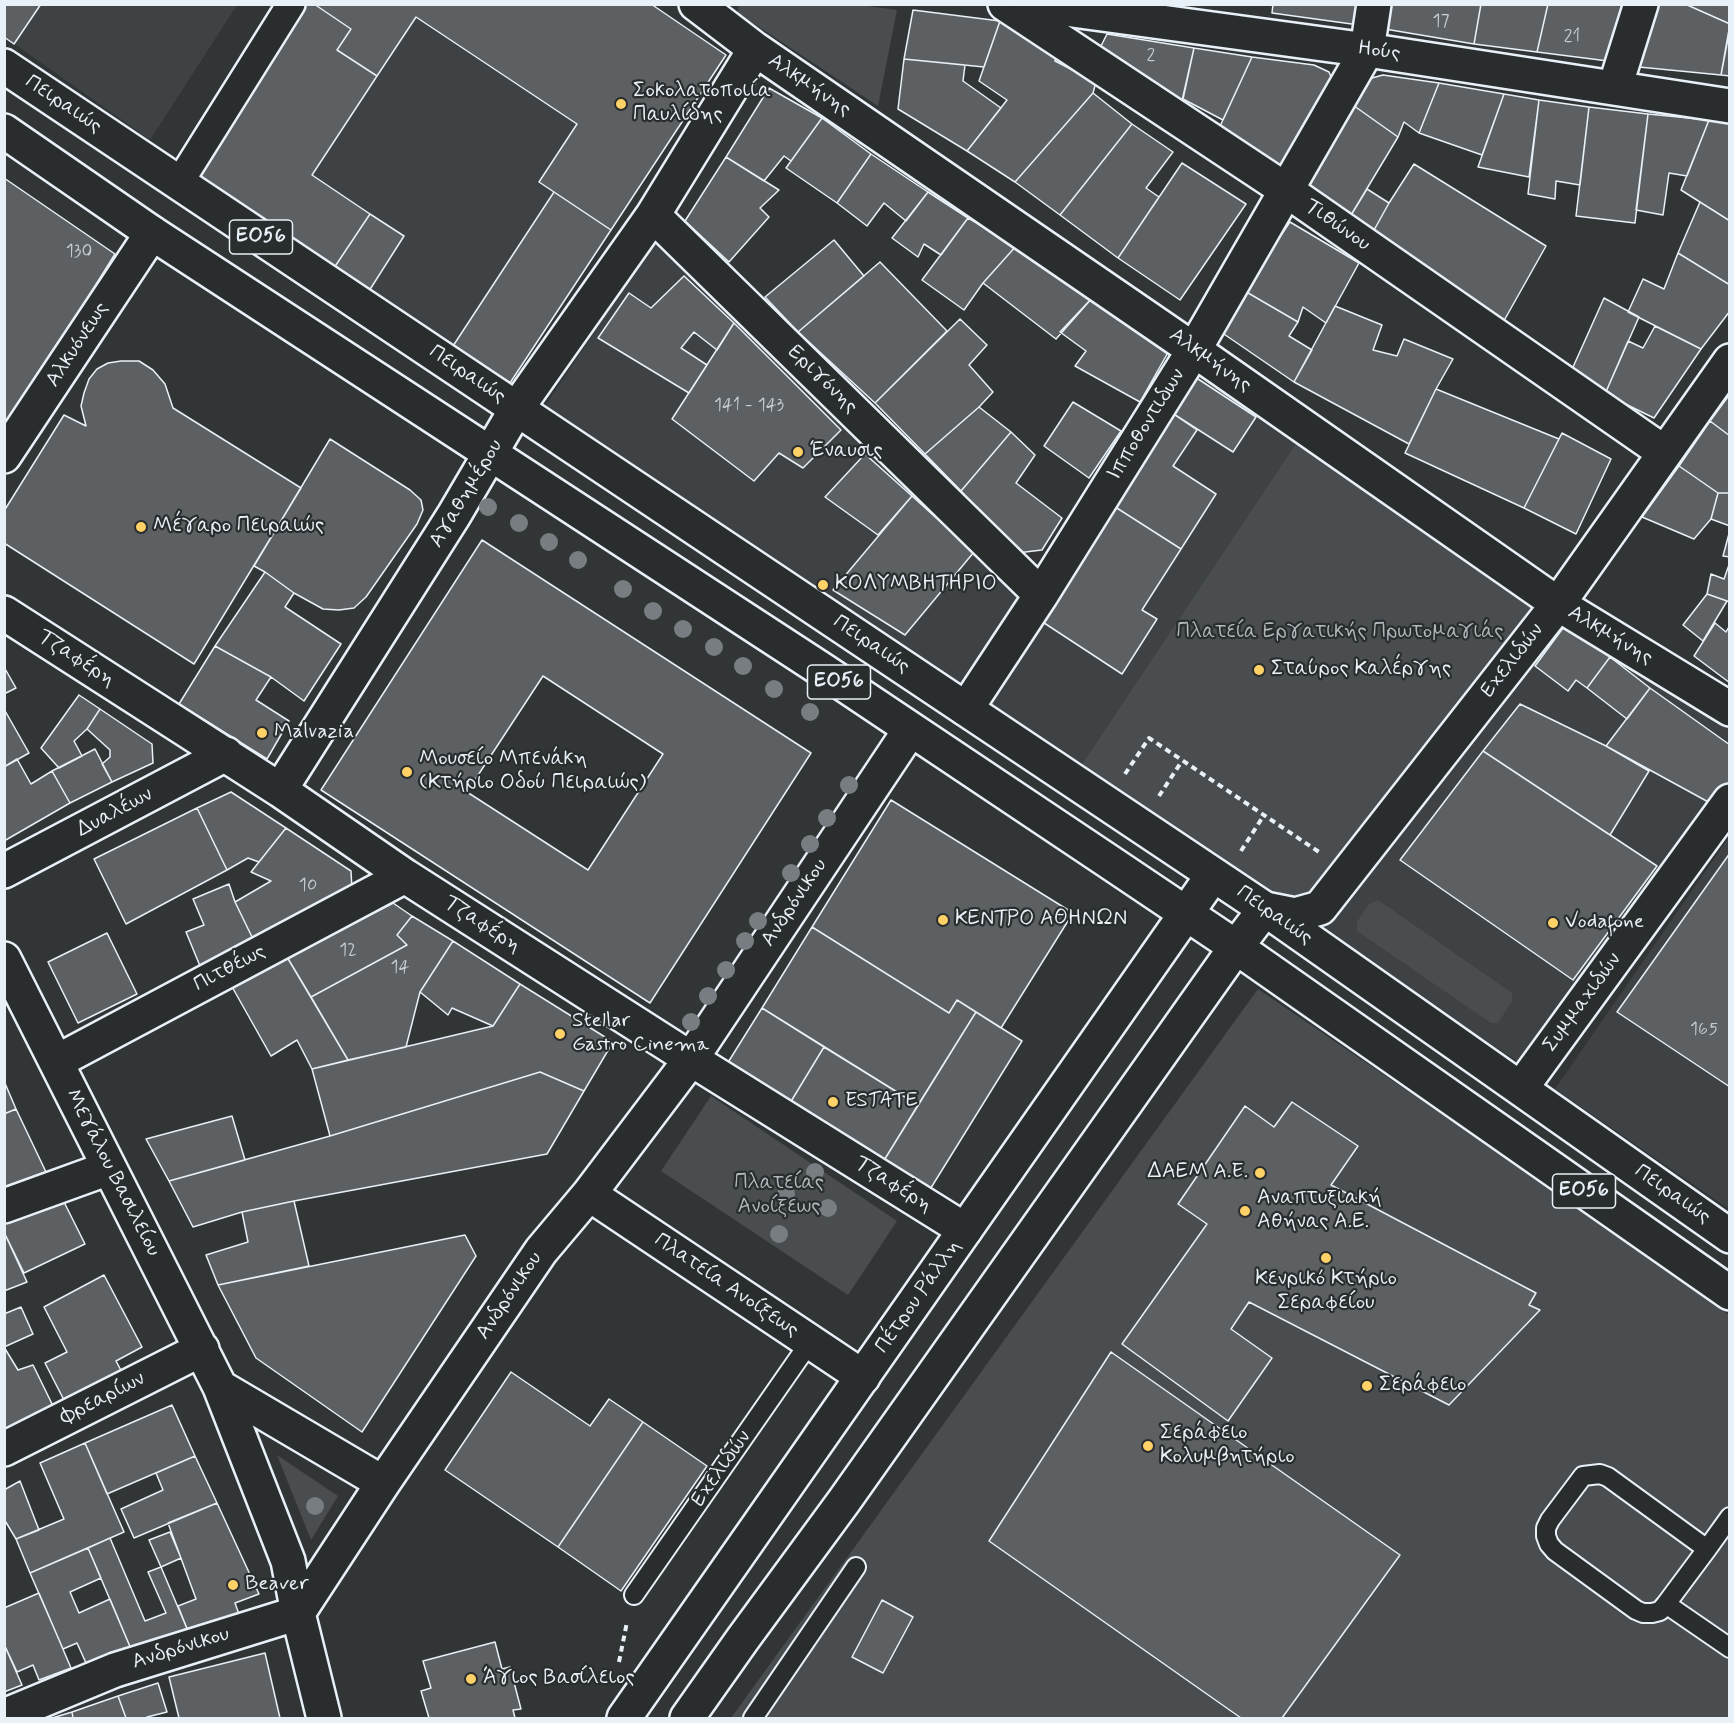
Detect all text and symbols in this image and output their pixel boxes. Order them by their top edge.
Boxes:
house number: 17 [1432,11,1450,33]
house number: 21 [1564,26,1580,48]
street label: Ηούς [1356,37,1402,67]
house number: 2 [1147,45,1155,67]
street label: Αλκμήνης [763,49,855,123]
street label: Πειραιώς [20,70,106,140]
place label: Σοκολατοποιία Παυλίδης [633,79,771,129]
marker: Σοκολατοποιία Παυλίδης [614,97,628,111]
street label: Τιθώνου [1299,194,1375,258]
road number: ΕΟ56 [230,220,292,254]
house number: 130 [66,241,92,263]
street label: Αλκυόνεως [41,298,115,392]
street label: Αλκμήνης [1164,323,1256,399]
street label: Πειραιώς [424,340,510,410]
street label: Εριγόνης [781,340,863,420]
street label: Ιπποθοντιδων [1103,364,1191,486]
house number: 141 - 143 [714,395,784,417]
street label: Αγαθημέρου [425,435,509,553]
place label: Έναυσις [810,439,883,465]
marker: Έναυσις [791,445,805,459]
place label: Μέγαρο Πειραιώς [153,514,324,540]
marker: Μέγαρο Πειραιώς [134,520,148,534]
place label: ΚΟΛΥΜΒΗΤΗΡΙΟ [835,572,997,598]
marker: ΚΟΛΥΜΒΗΤΗΡΙΟ [816,578,830,592]
street label: Αλκμήνης [1563,601,1657,671]
street label: Πειραιώς [828,610,914,680]
street label: Εχελιδών [1476,619,1550,703]
park label: Πλατεία Εργατικής Πρωτομαγιάς [1177,620,1503,646]
street label: Τζαφέρη [33,625,119,693]
place label: Σταύρος Καλέργης [1271,657,1451,683]
marker: Σταύρος Καλέργης [1252,663,1266,677]
road number: ΕΟ56 [808,665,870,699]
place label: Malvazia [274,720,354,746]
marker: Malvazia [255,726,269,740]
place label: Μουσείο Μπενάκη (Κτήριο Οδού Πειραιώς) [419,747,646,797]
marker: Μουσείο Μπενάκη (Κτήριο Οδού Πειραιώς) [400,765,414,779]
street label: Δυαλέων [73,783,157,843]
street label: Ανδρόνικου [756,854,834,952]
house number: 10 [299,875,317,897]
street label: Πειραιώς [1231,881,1317,951]
street label: Τζαφέρη [439,891,525,959]
place label: ΚΕΝΤΡΟ ΑΘΗΝΩΝ [955,907,1127,933]
place label: Vodafone [1565,910,1644,936]
marker: ΚΕΝΤΡΟ ΑΘΗΝΩΝ [936,913,950,927]
marker: Vodafone [1546,916,1560,930]
street label: Πιτθέως [190,940,270,998]
house number: 12 [339,940,357,962]
street label: Συμμαχιδών [1538,948,1628,1058]
house number: 14 [391,957,409,979]
place label: Stellar Gastro Cinema [572,1009,709,1059]
house number: 165 [1690,1019,1718,1041]
marker: Stellar Gastro Cinema [553,1027,567,1041]
street label: Μεγάλου Βασιλείου [59,1085,165,1261]
place label: ESTATE [845,1089,918,1115]
marker: ESTATE [826,1095,840,1109]
street label: Τζαφέρη [850,1151,936,1219]
place label: ΔΑΕΜ A.E. [1148,1160,1248,1186]
street label: Πειραιώς [1629,1160,1715,1230]
marker: ΔΑΕΜ A.E. [1253,1166,1267,1180]
park label: Πλατείας Ανοίξεως [734,1171,824,1221]
road number: ΕΟ56 [1552,1174,1616,1208]
place label: Αναπτυξιακή Αθήνας Α.Ε. [1257,1186,1382,1236]
marker: Αναπτυξιακή Αθήνας Α.Ε. [1238,1204,1252,1218]
street label: Πλατεία Ανοίξεως [649,1228,803,1344]
street label: Πέτρου Ράλλη [871,1235,967,1359]
street label: Ανδρόνικου [471,1247,549,1345]
marker: Κενρικό Κτήριο Σεραφείου [1319,1251,1333,1265]
place label: Κενρικό Κτήριο Σεραφείου [1255,1267,1397,1317]
street label: Φρεαρίων [57,1367,149,1431]
place label: Σεράφειο [1379,1373,1466,1399]
marker: Σεράφειο [1360,1379,1374,1393]
place label: Σεράφειο Κολυμβητήριο [1160,1421,1295,1471]
street label: Εχελιδών [687,1426,757,1512]
marker: Σεράφειο Κολυμβητήριο [1141,1439,1155,1453]
place label: Beaver [245,1572,309,1598]
marker: Beaver [226,1578,240,1592]
street label: Ανδρόνικου [129,1622,233,1676]
place label: Άγιος Βασίλειος [483,1666,635,1692]
marker: Άγιος Βασίλειος [464,1672,478,1686]

